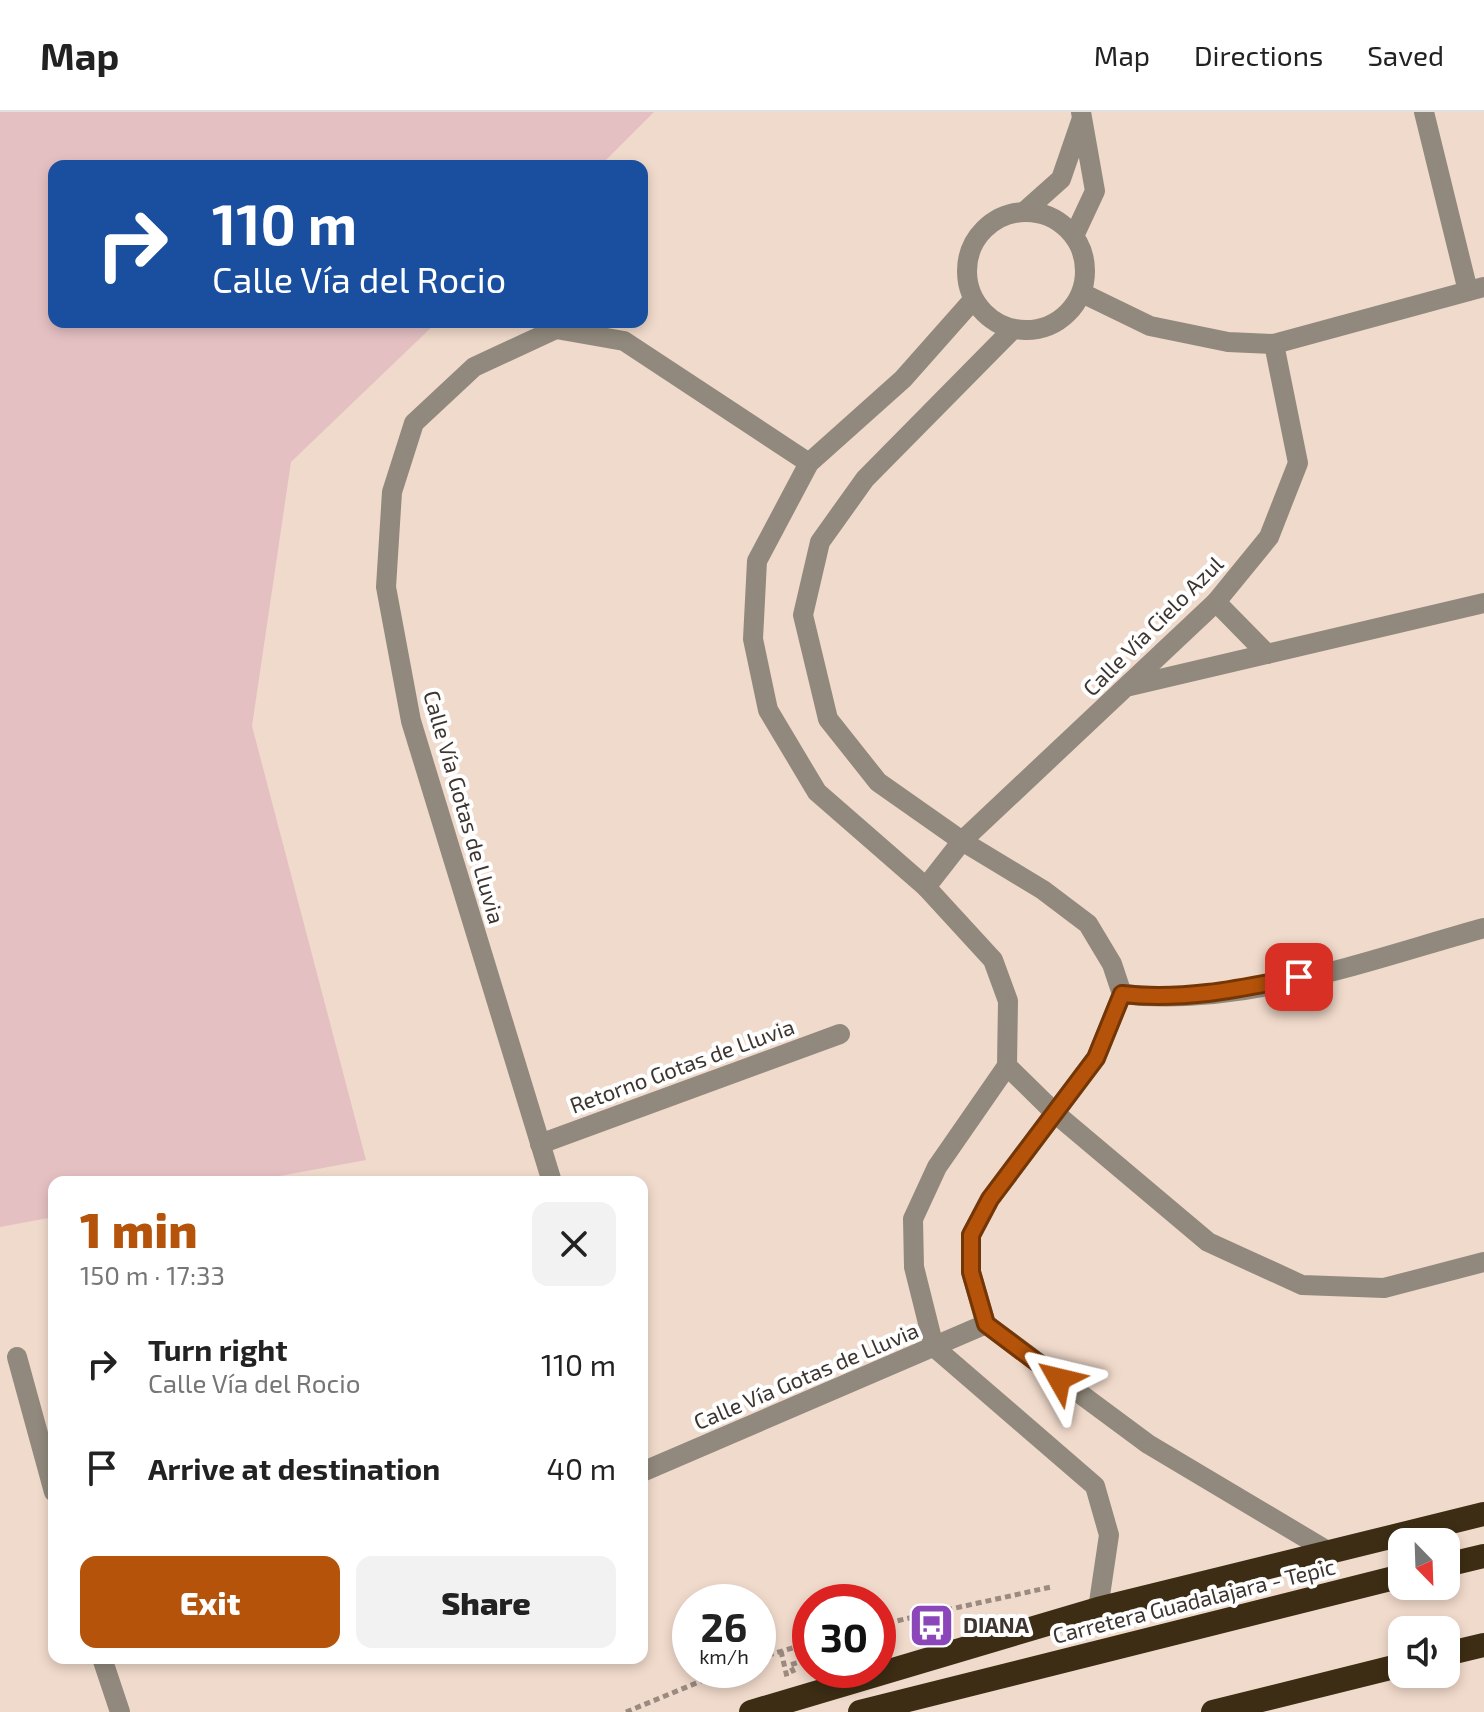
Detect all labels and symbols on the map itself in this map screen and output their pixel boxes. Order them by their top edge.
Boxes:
street label: Calle Vía Cielo Azul [1077,550,1228,701]
street label: Calle Vía Gotas de Lluvia [419,687,511,926]
pin [1265,943,1333,1011]
street label: Retorno Gotas de Lluvia [566,1012,797,1118]
street label: Calle Vía Gotas de Lluvia [689,1316,922,1434]
position arrow [1017,1337,1101,1421]
north arrow [1388,1528,1460,1600]
street label: Carretera Guadalajara - Tepic [1050,1552,1338,1649]
speed limit sign: 30 [792,1584,896,1688]
bus stop icon: DIANA [908,1601,956,1649]
place label: DIANA [963,1611,1030,1637]

